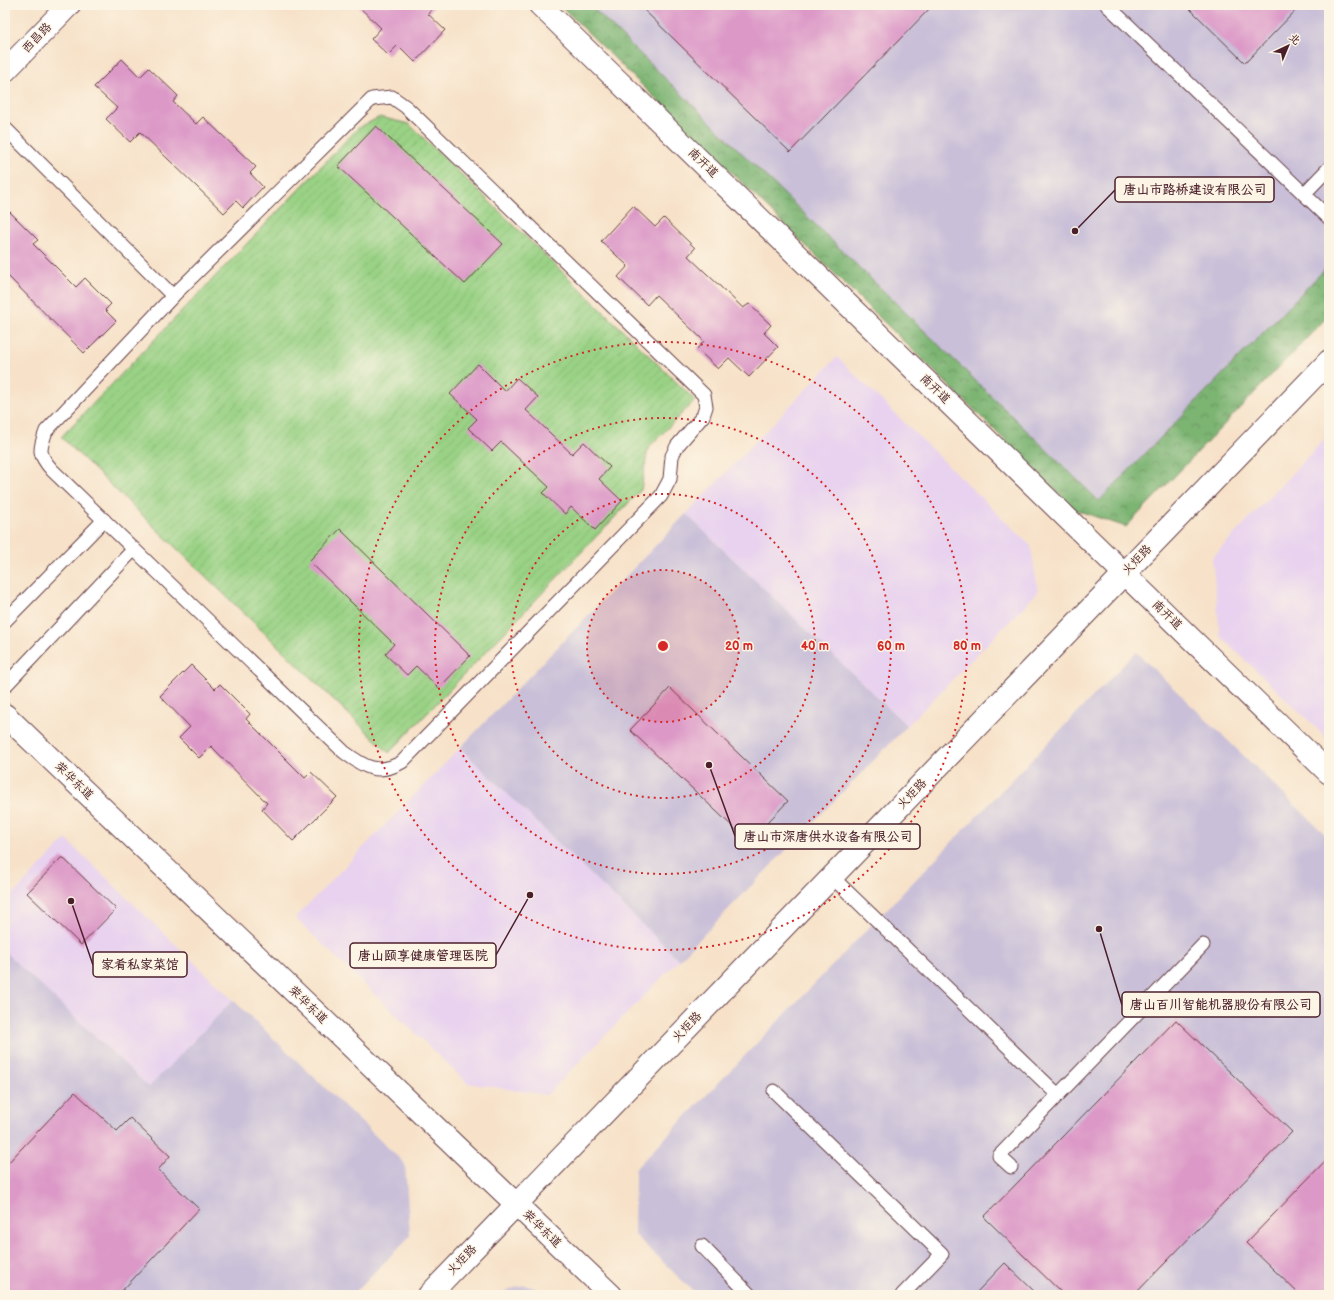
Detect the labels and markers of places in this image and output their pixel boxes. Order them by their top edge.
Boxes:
callout: 唐山市路桥建设有限公司 [1115,177,1274,202]
centre of rings [656,639,670,653]
callout: 唐山市深唐供水设备有限公司 [735,824,920,849]
callout: 唐山颐享健康管理医院 [350,943,496,968]
callout: 家肴私家菜馆 [93,952,187,977]
callout: 唐山百川智能机器股份有限公司 [1122,992,1320,1017]

